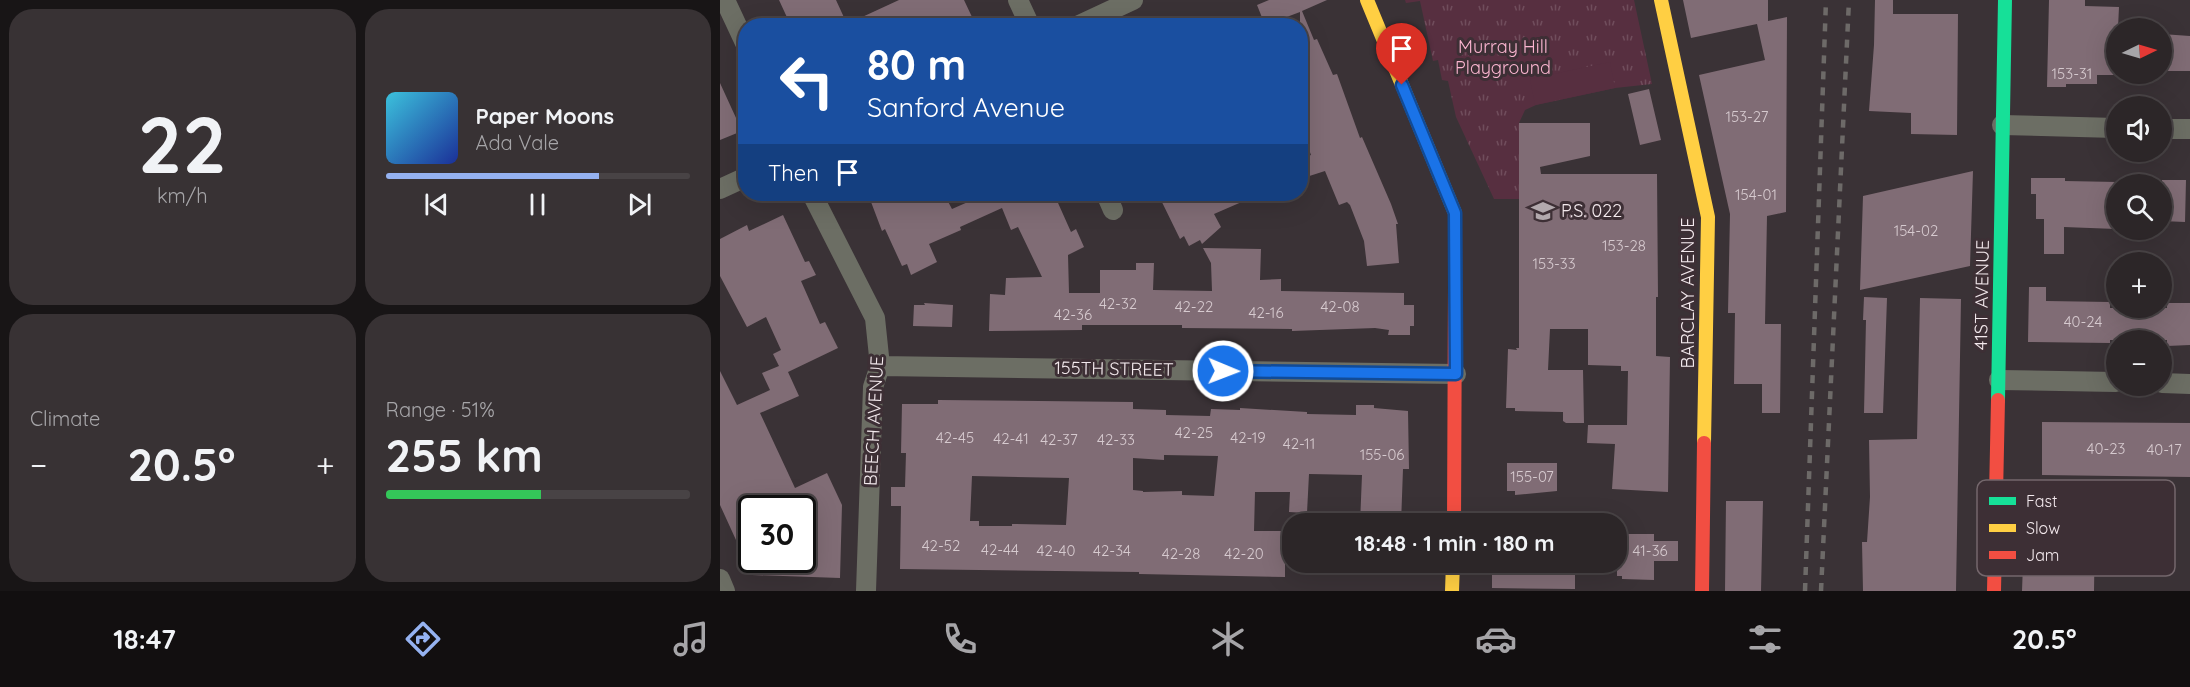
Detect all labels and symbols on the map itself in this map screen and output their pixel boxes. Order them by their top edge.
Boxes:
north arrow [2106,18,2172,84]
pin [1376,23,1427,85]
park label: Murray Hill Playground [1455,35,1551,79]
house number: 153-31 [2052,64,2092,83]
house number: 153-27 [1725,107,1769,126]
house number: 154-01 [1735,185,1777,204]
school or university icon: P.S. 022 [1530,198,1556,224]
place label: P.S. 022 [1561,199,1622,222]
street label: BARCLAY AVENUE [1676,218,1699,368]
house number: 154-02 [1894,221,1938,240]
house number: 153-28 [1602,236,1646,255]
street label: 41ST AVENUE [1969,240,1994,350]
house number: 153-33 [1532,254,1576,273]
house number: 42-32 [1099,294,1137,313]
house number: 42-22 [1175,297,1213,316]
house number: 42-08 [1320,297,1360,316]
house number: 42-16 [1249,303,1283,322]
house number: 42-36 [1054,305,1092,324]
house number: 40-24 [2064,312,2102,331]
position arrow [1191,339,1255,403]
street label: BEECH AVENUE [859,355,888,487]
street label: 155TH STREET [1054,356,1174,381]
house number: 42-25 [1175,423,1213,442]
house number: 42-45 [936,428,974,447]
house number: 42-19 [1230,428,1266,447]
house number: 42-41 [993,429,1029,448]
house number: 42-37 [1040,430,1078,449]
house number: 42-33 [1097,430,1135,449]
house number: 42-11 [1283,434,1315,453]
house number: 40-23 [2087,439,2126,458]
house number: 40-17 [2146,440,2182,459]
house number: 155-06 [1360,445,1404,464]
house number: 155-07 [1510,467,1554,486]
legend [1977,480,2175,576]
text: Fast [2026,491,2057,511]
speed limit sign: 30 [738,495,816,573]
text: Slow [2026,518,2060,538]
house number: 42-52 [922,536,960,555]
house number: 42-44 [981,540,1019,559]
house number: 42-40 [1037,541,1076,560]
house number: 42-34 [1093,541,1131,560]
house number: 41-36 [1632,541,1668,560]
house number: 42-28 [1162,544,1200,563]
house number: 42-20 [1224,544,1264,563]
text: Jam [2026,545,2059,565]

